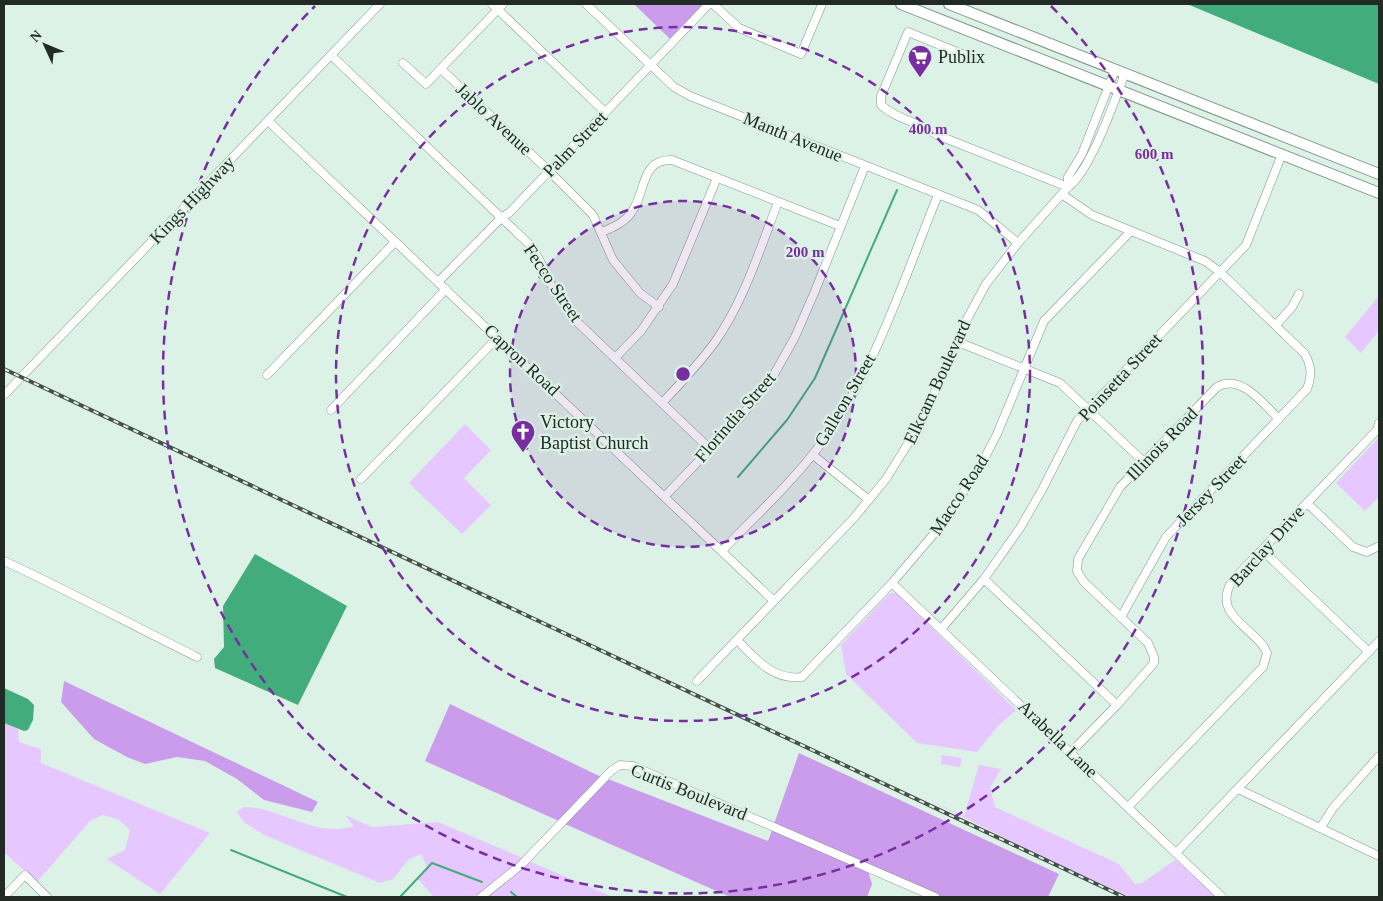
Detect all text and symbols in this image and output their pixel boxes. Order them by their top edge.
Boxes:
north arrow [20,20,70,70]
text: N [27,27,45,45]
supermarket icon: Publix [907,44,933,78]
place label: Publix [938,47,985,67]
street label: Jablo Avenue [452,79,536,159]
street label: Palm Street [539,107,611,181]
street label: Manth Avenue [741,108,845,166]
text: 400 m [909,121,948,137]
text: 600 m [1135,146,1174,162]
street label: Kings Highway [145,152,239,248]
street label: Fecco Street [520,240,586,326]
text: 200 m [786,244,825,260]
street label: Elkcam Boulevard [900,317,974,447]
street label: Capron Road [480,320,564,400]
street label: Poinsetta Street [1074,329,1166,425]
street label: Galleon Street [810,350,880,450]
centre of rings [674,365,692,383]
street label: Florindia Street [691,368,779,466]
street label: Illinois Road [1122,403,1202,485]
place label: Victory Baptist Church [540,412,649,453]
church icon: Victory Baptist Church [510,419,536,453]
street label: Jersey Street [1172,450,1250,530]
street label: Macco Road [926,451,992,539]
street label: Barclay Drive [1226,502,1308,590]
street label: Arabella Lane [1014,696,1102,782]
street label: Curtis Boulevard [628,760,750,824]

